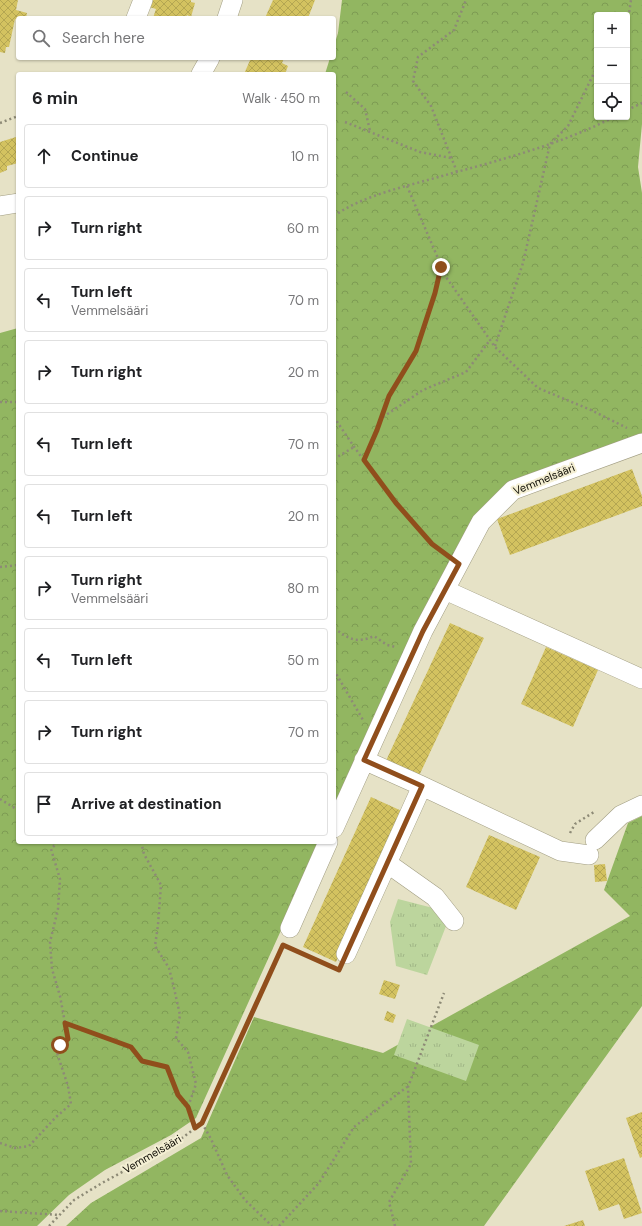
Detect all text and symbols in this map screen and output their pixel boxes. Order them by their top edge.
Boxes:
map controls [594,12,630,120]
button: + [594,12,630,48]
search box [16,16,336,60]
icon: search [30,27,52,49]
text: Search here [62,28,145,48]
button: − [594,48,630,84]
button: locate [594,84,630,120]
text: 6 min [32,87,78,109]
text: Walk · 450 m [242,90,320,107]
icon: ahead [33,145,55,167]
text: Continue [71,146,139,166]
text: 10 m [291,148,319,165]
icon: right [33,217,55,239]
text: Turn right [71,218,142,238]
text: 60 m [287,220,319,237]
route end [432,258,450,276]
text: Turn left [71,282,132,302]
icon: left [33,289,55,311]
text: 70 m [288,292,319,309]
text: Vemmelsääri [71,302,148,319]
icon: right [33,361,55,383]
text: Turn right [71,362,142,382]
text: 20 m [288,364,319,381]
icon: left [33,433,55,455]
text: Turn left [71,434,132,454]
text: 70 m [288,436,319,453]
street label: Vemmelsääri [511,460,577,498]
icon: left [33,505,55,527]
text: Turn left [71,506,132,526]
text: 20 m [288,508,319,525]
text: Turn right [71,570,142,590]
icon: right [33,577,55,599]
text: 80 m [287,580,319,597]
text: Vemmelsääri [71,590,148,607]
icon: left [33,649,55,671]
text: Turn left [71,650,132,670]
text: 50 m [287,652,319,669]
icon: right [33,721,55,743]
text: Turn right [71,722,142,742]
text: 70 m [288,724,319,741]
icon: arrive [33,793,55,815]
text: Arrive at destination [71,794,222,814]
route start [51,1036,69,1054]
street label: Vemmelsääri [120,1132,184,1176]

